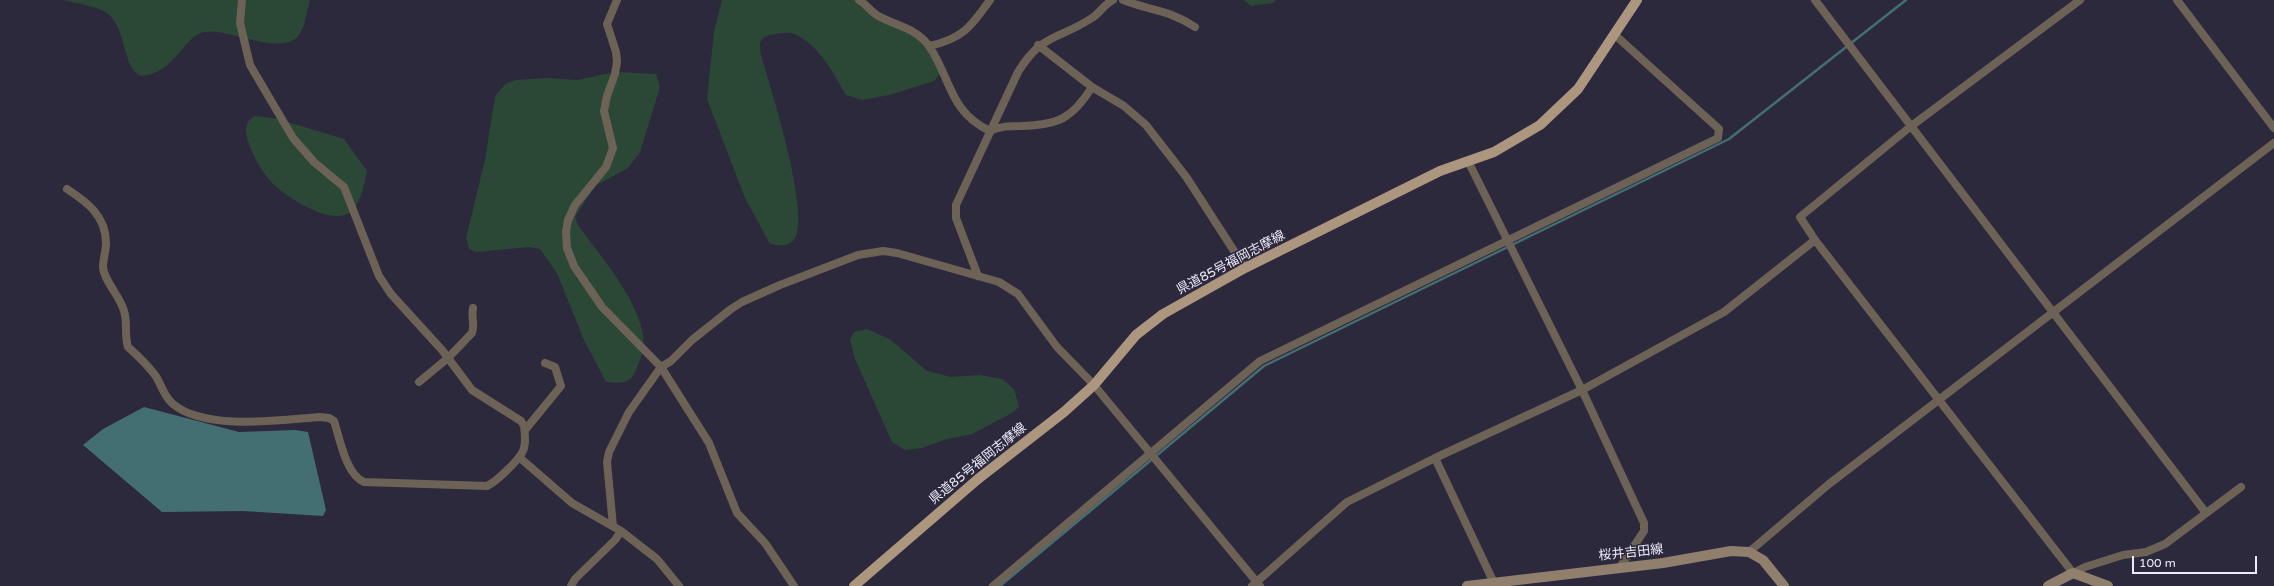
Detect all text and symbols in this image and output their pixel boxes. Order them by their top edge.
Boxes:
street label: 県道85号福岡志摩線 [1174,228,1288,298]
street label: 県道85号福岡志摩線 [926,420,1030,508]
street label: 桜井吉田線 [1598,542,1664,564]
scale bar [2134,548,2259,574]
text: 100 m [2139,556,2176,570]

